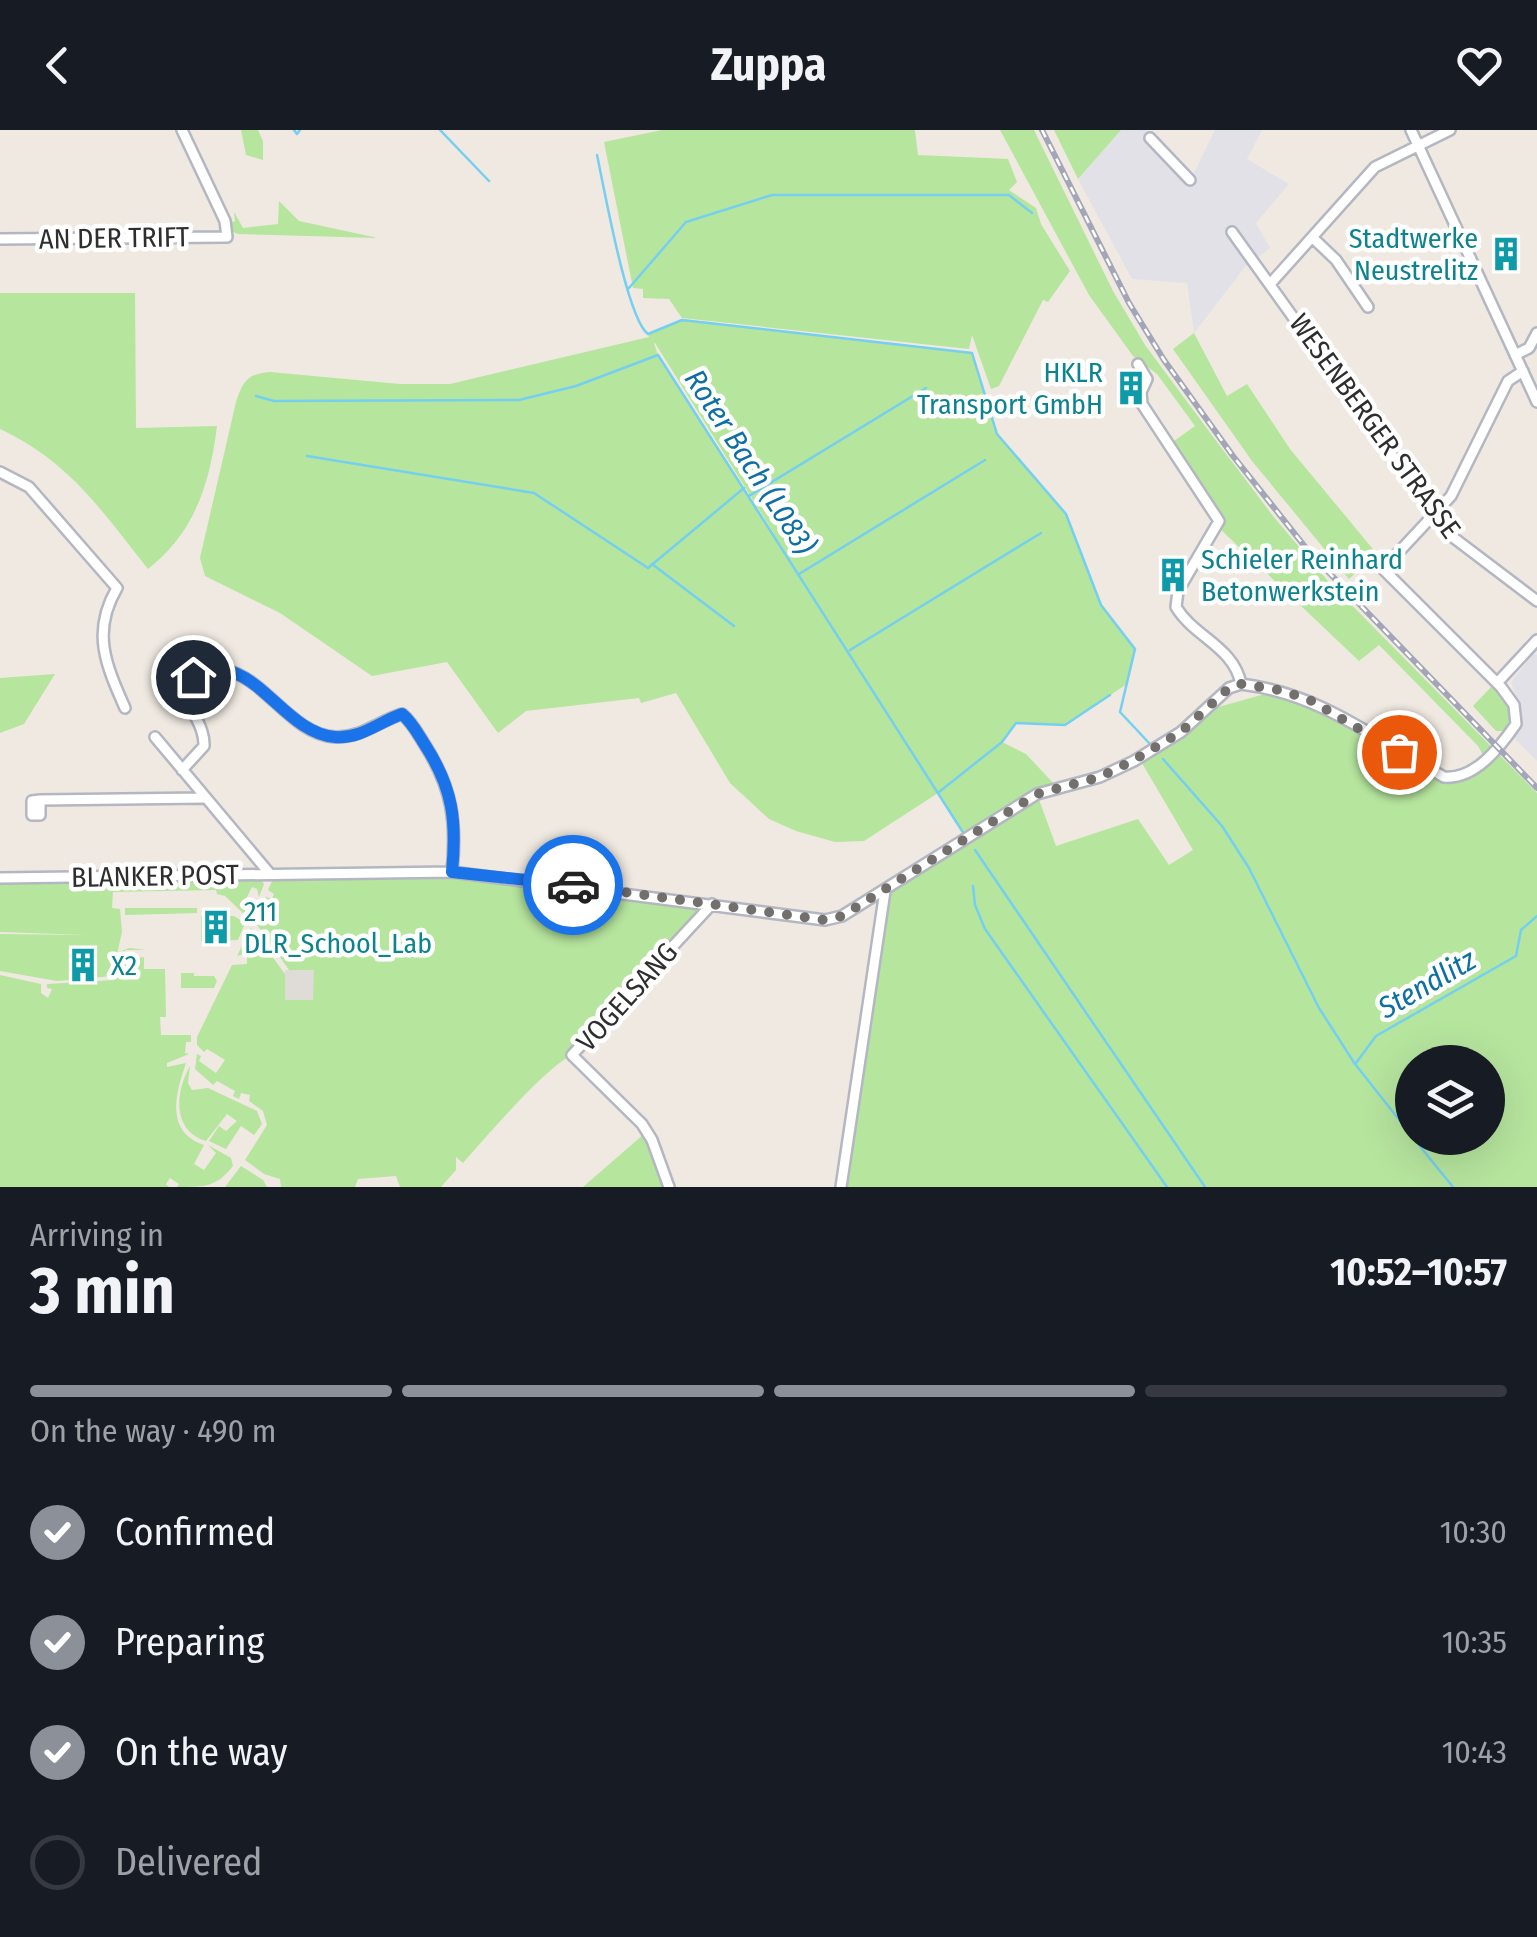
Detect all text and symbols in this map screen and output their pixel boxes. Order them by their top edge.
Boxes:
icon: back [30,38,85,93]
text: Zuppa [711,38,826,92]
icon: heart [1452,38,1507,93]
street label: AN DER TRIFT [39,220,189,256]
place label: Stadtwerke Neustrelitz [1349,222,1478,287]
building icon: Stadtwerke Neustrelitz [1487,235,1525,273]
street label: WESENBERGER STRASSE [1283,307,1467,545]
place label: HKLR Transport GmbH [917,356,1103,421]
water label: Roter Bach (L083) [677,363,823,561]
building icon: HKLR Transport GmbH [1112,369,1150,407]
place label: Schieler Reinhard Betonwerkstein [1201,543,1403,608]
building icon: Schieler Reinhard Betonwerkstein [1154,556,1192,594]
pin [151,635,236,720]
icon: home [166,650,221,705]
pin [1357,710,1442,795]
icon: bag [1372,725,1427,780]
courier [523,835,623,935]
street label: BLANKER POST [71,858,239,894]
icon: car [546,858,601,913]
place label: 211 DLR_School_Lab [244,895,432,960]
building icon: 211 DLR_School_Lab [197,908,235,946]
street label: VOGELSANG [570,936,684,1058]
water label: Stendlitz [1371,942,1482,1027]
building icon: X2 [64,946,102,984]
place label: X2 [111,949,137,982]
map controls [1395,1045,1505,1155]
button: layers [1395,1045,1505,1155]
text: Arriving in [30,1216,164,1254]
text: 10:52–10:57 [1330,1249,1507,1295]
text: 3 min [30,1252,175,1330]
text: On the way · 490 m [30,1412,276,1450]
icon: check [30,1505,85,1560]
text: Confirmed [115,1509,275,1555]
text: 10:30 [1440,1513,1507,1551]
icon: check [30,1615,85,1670]
text: Preparing [115,1619,264,1665]
text: 10:35 [1442,1623,1507,1661]
icon: check [30,1725,85,1780]
text: On the way [115,1729,287,1775]
text: 10:43 [1442,1733,1507,1771]
text: Delivered [115,1839,262,1885]

